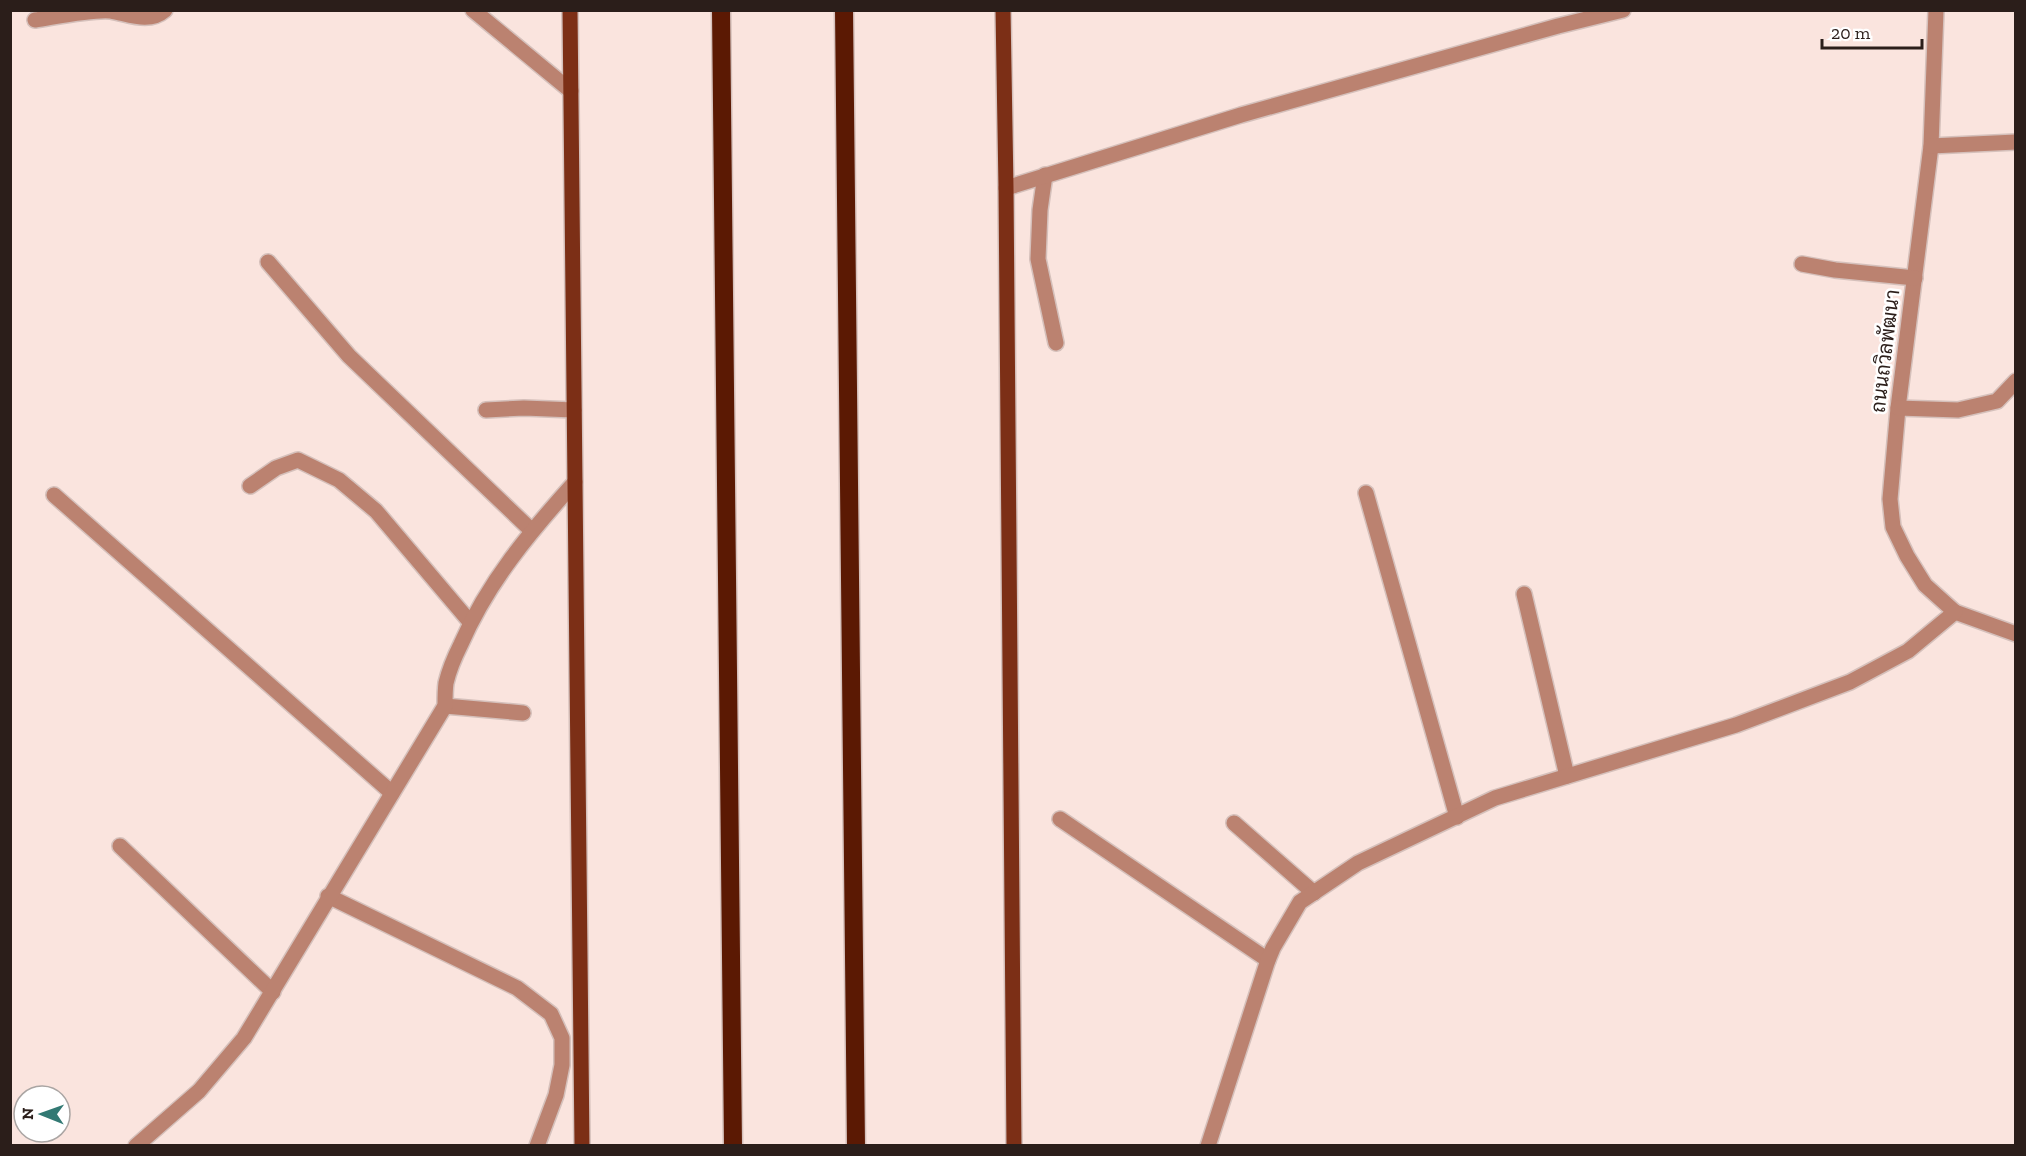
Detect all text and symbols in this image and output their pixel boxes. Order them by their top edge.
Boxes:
scale bar [1822,12,1922,50]
text: 20 m [1831,22,1871,44]
street label: ถนนถวิลพัฒนา [1866,288,1904,414]
north arrow [12,1084,72,1144]
text: N [18,1107,37,1120]

